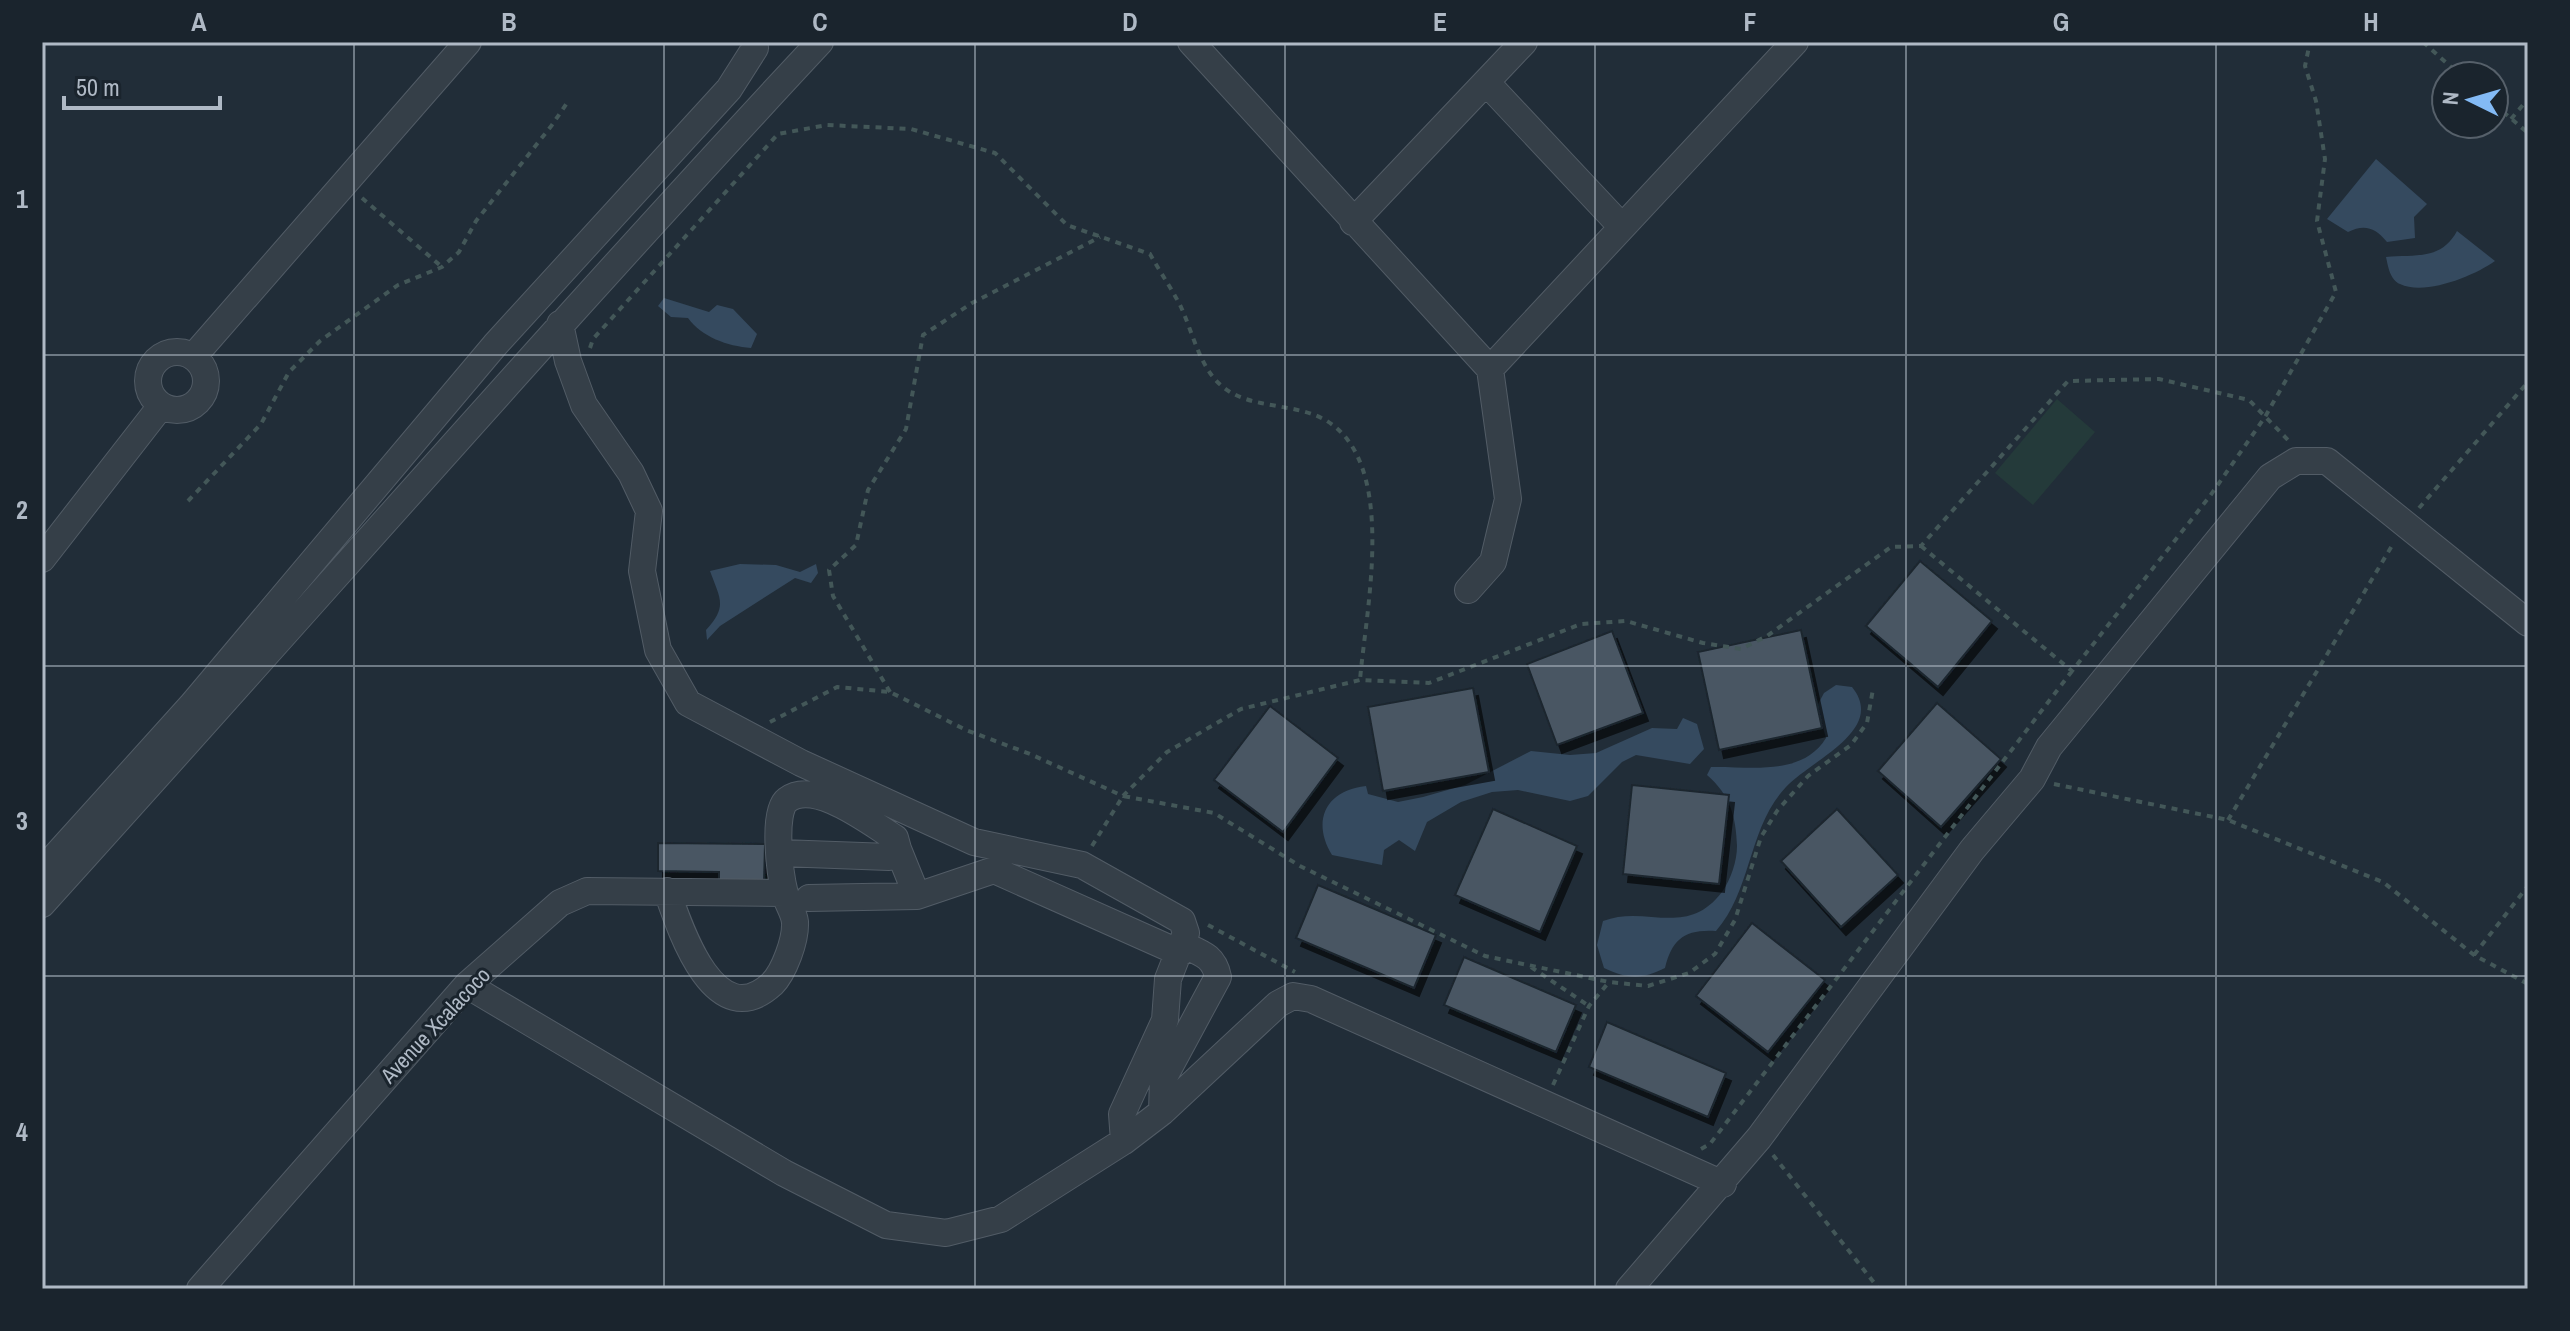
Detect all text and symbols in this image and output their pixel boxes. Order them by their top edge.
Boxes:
text: A [191,4,207,39]
text: B [501,4,517,39]
text: C [812,4,828,39]
text: D [1122,4,1138,39]
text: E [1433,4,1447,39]
text: F [1743,4,1757,39]
text: G [2053,4,2069,39]
text: H [2363,4,2379,39]
scale bar [64,60,220,110]
north arrow [2430,60,2510,140]
text: 50 m [76,71,120,103]
text: N [2435,90,2466,106]
text: 1 [16,181,28,216]
text: 2 [16,492,28,527]
text: 3 [16,803,28,838]
street label: Avenue Xcalacoco [373,960,497,1090]
text: 4 [16,1114,28,1149]

